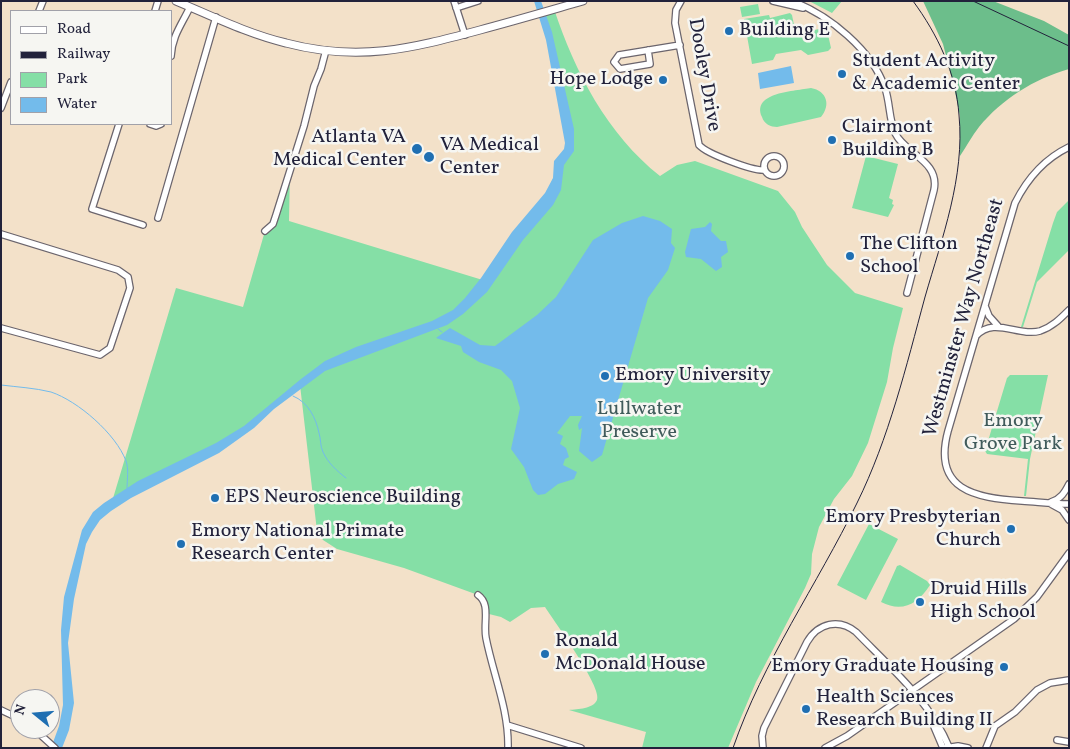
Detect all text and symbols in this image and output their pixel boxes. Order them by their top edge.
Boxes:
legend [10,10,172,125]
street label: Dooley Drive [681,16,725,134]
text: Road [57,19,91,40]
place label: Building E [739,19,830,43]
marker: Building E [723,25,735,37]
text: Railway [57,44,110,65]
place label: Student Activity & Academic Center [852,50,1020,97]
place label: Hope Lodge [550,68,653,92]
marker: Student Activity & Academic Center [836,68,848,80]
text: Park [57,69,88,90]
marker: Hope Lodge [657,74,669,86]
text: Water [57,94,97,115]
place label: Clairmont Building B [842,116,934,163]
place label: Atlanta VA Medical Center [273,126,406,173]
place label: VA Medical Center [440,134,539,181]
marker: Clairmont Building B [826,134,838,146]
marker: Atlanta VA Medical Center [410,142,424,156]
marker: VA Medical Center [422,150,436,164]
street label: Westminster Way Northeast [919,196,1011,440]
place label: The Clifton School [860,233,958,280]
marker: The Clifton School [844,250,856,262]
place label: Emory University [615,364,771,388]
marker: Emory University [599,370,611,382]
park label: Lullwater Preserve [597,398,681,445]
park label: Emory Grove Park [964,410,1062,457]
place label: EPS Neuroscience Building [225,486,461,510]
marker: EPS Neuroscience Building [209,492,221,504]
place label: Emory Presbyterian Church [825,506,1001,553]
place label: Emory National Primate Research Center [191,520,404,567]
marker: Emory Presbyterian Church [1005,523,1017,535]
marker: Emory National Primate Research Center [175,538,187,550]
place label: Druid Hills High School [930,578,1036,625]
marker: Druid Hills High School [914,596,926,608]
place label: Ronald McDonald House [555,630,706,677]
marker: Ronald McDonald House [539,648,551,660]
place label: Emory Graduate Housing [771,655,994,679]
marker: Emory Graduate Housing [998,661,1010,673]
place label: Health Sciences Research Building II [816,686,993,733]
north arrow [10,689,60,739]
text: N [11,702,32,717]
marker: Health Sciences Research Building II [800,703,812,715]

